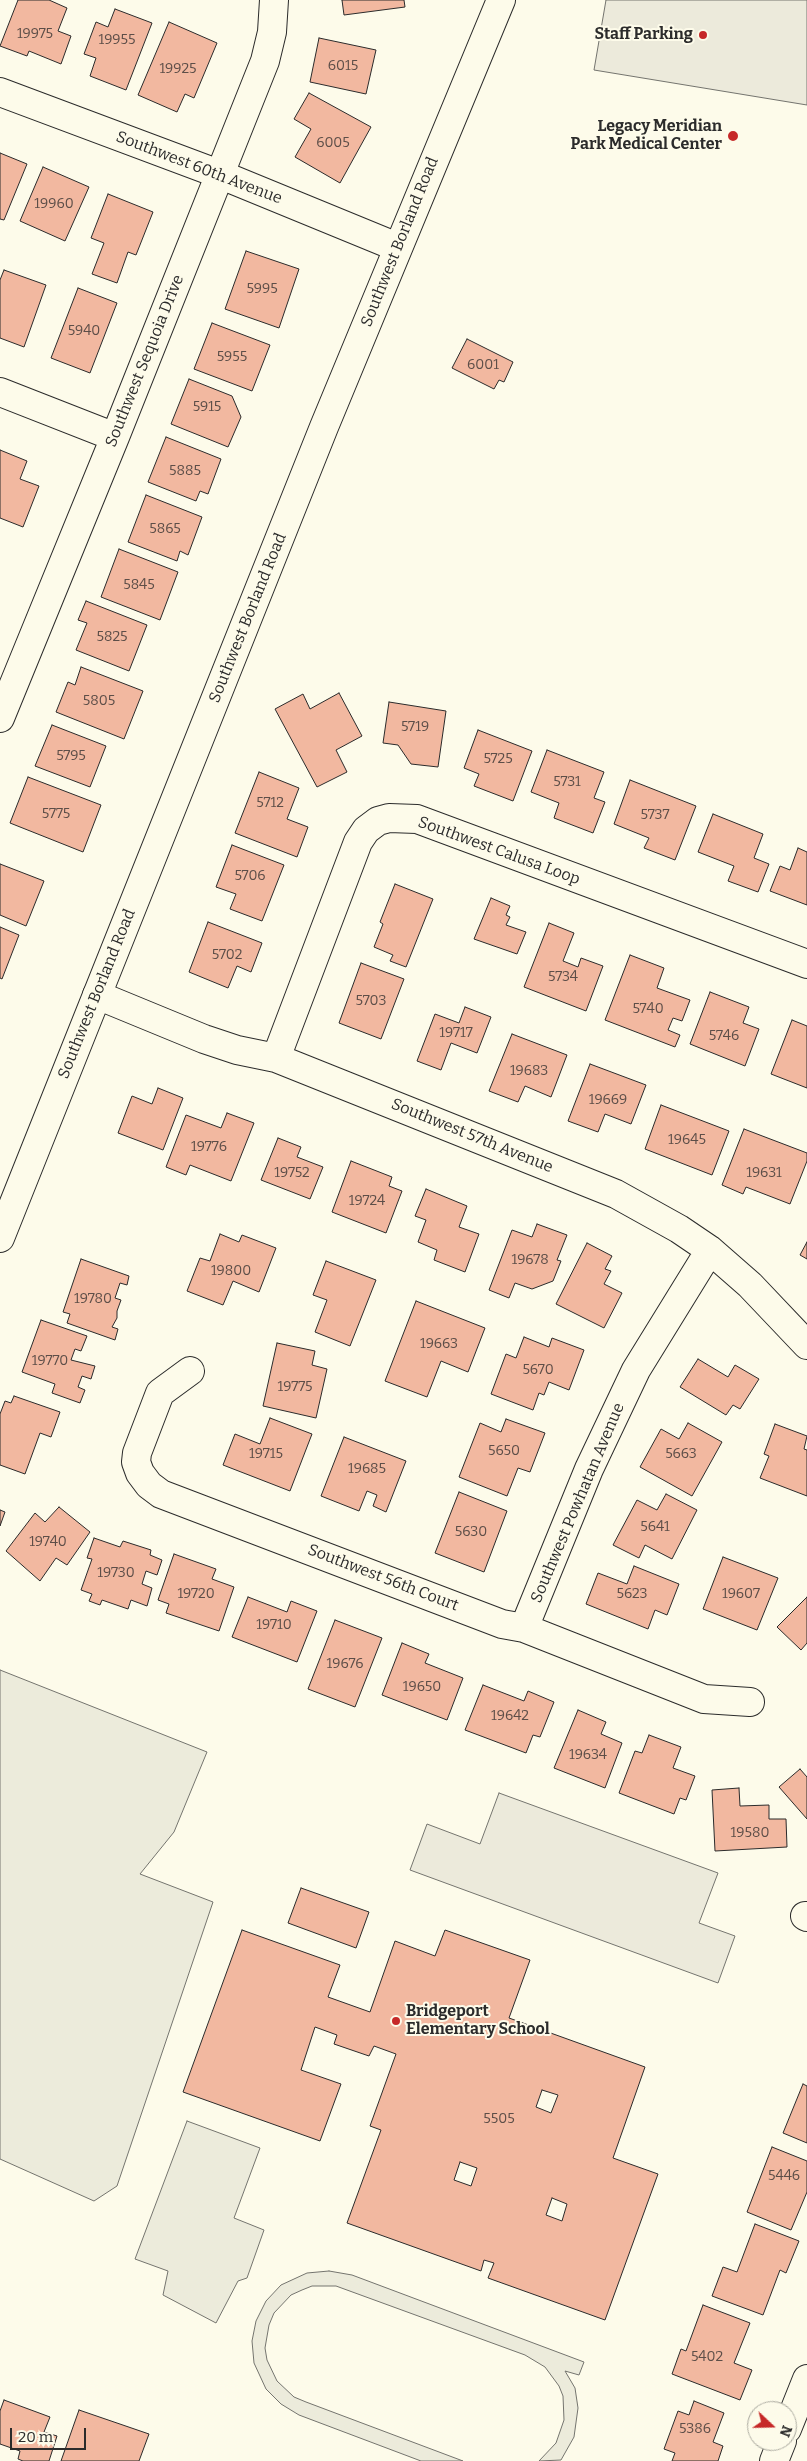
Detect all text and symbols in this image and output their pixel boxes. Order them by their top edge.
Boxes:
place label: Staff Parking [594,25,693,45]
house number: 19975 [17,26,53,42]
marker: Staff Parking [697,29,709,41]
house number: 19955 [98,32,136,48]
house number: 6015 [328,58,358,74]
house number: 19925 [159,61,197,77]
place label: Legacy Meridian Park Medical Center [571,117,722,155]
street label: Southwest 60th Avenue [113,127,285,209]
marker: Legacy Meridian Park Medical Center [726,129,740,143]
house number: 6005 [316,135,350,151]
street label: Southwest Borland Road [357,154,443,330]
house number: 19960 [34,196,74,212]
street label: Southwest Sequoia Drive [102,272,188,450]
house number: 5995 [246,281,278,297]
house number: 5940 [68,323,100,339]
house number: 5955 [217,349,247,365]
house number: 6001 [467,357,499,373]
house number: 5915 [193,399,221,415]
house number: 5885 [169,463,201,479]
house number: 5865 [149,521,181,537]
street label: Southwest Borland Road [205,530,291,706]
house number: 5845 [123,577,155,593]
house number: 5825 [97,629,127,645]
house number: 5805 [83,693,115,709]
house number: 5719 [401,719,429,735]
house number: 5795 [56,748,86,764]
house number: 5725 [483,751,513,767]
house number: 5731 [553,774,581,790]
house number: 5712 [256,795,284,811]
house number: 5775 [42,806,70,822]
house number: 5737 [641,807,669,823]
street label: Southwest Calusa Loop [415,813,583,889]
house number: 5706 [234,868,266,884]
street label: Southwest Borland Road [54,906,140,1082]
house number: 5702 [212,947,242,963]
house number: 5734 [548,969,578,985]
house number: 5703 [356,993,386,1009]
house number: 5740 [632,1001,664,1017]
house number: 19717 [439,1025,473,1041]
house number: 5746 [709,1028,739,1044]
house number: 19683 [510,1063,548,1079]
house number: 19669 [589,1092,627,1108]
street label: Southwest 57th Avenue [388,1095,556,1177]
house number: 19645 [668,1132,706,1148]
house number: 19776 [191,1139,227,1155]
house number: 19752 [274,1165,310,1181]
house number: 19631 [746,1165,782,1181]
house number: 19724 [349,1193,385,1209]
house number: 19678 [511,1252,549,1268]
house number: 19800 [211,1263,251,1279]
house number: 19780 [74,1291,112,1307]
house number: 19663 [420,1336,458,1352]
house number: 19770 [32,1353,68,1369]
house number: 5670 [522,1362,554,1378]
house number: 19775 [277,1379,313,1395]
street label: Southwest Powhatan Avenue [527,1400,629,1606]
house number: 5650 [488,1443,520,1459]
house number: 19715 [249,1446,283,1462]
house number: 5663 [665,1446,697,1462]
house number: 19685 [348,1461,386,1477]
house number: 5641 [640,1519,670,1535]
house number: 5630 [455,1524,487,1540]
house number: 19740 [29,1534,67,1550]
street label: Southwest 56th Court [305,1540,461,1616]
house number: 19730 [97,1565,135,1581]
house number: 19720 [177,1586,215,1602]
house number: 5623 [616,1586,648,1602]
house number: 19607 [722,1586,760,1602]
house number: 19710 [256,1617,292,1633]
house number: 19676 [327,1656,363,1672]
house number: 19650 [403,1679,441,1695]
house number: 19642 [491,1708,529,1724]
house number: 19634 [569,1747,607,1763]
house number: 19580 [731,1825,769,1841]
place label: Bridgeport Elementary School [406,2002,550,2040]
marker: Bridgeport Elementary School [390,2015,402,2027]
house number: 5505 [483,2111,515,2127]
house number: 5446 [768,2168,800,2184]
house number: 5402 [691,2349,723,2365]
north arrow [747,2401,797,2451]
scale bar [12,2418,89,2450]
house number: 5386 [679,2421,711,2437]
text: N [776,2423,795,2439]
text: 20 m [18,2428,53,2446]

